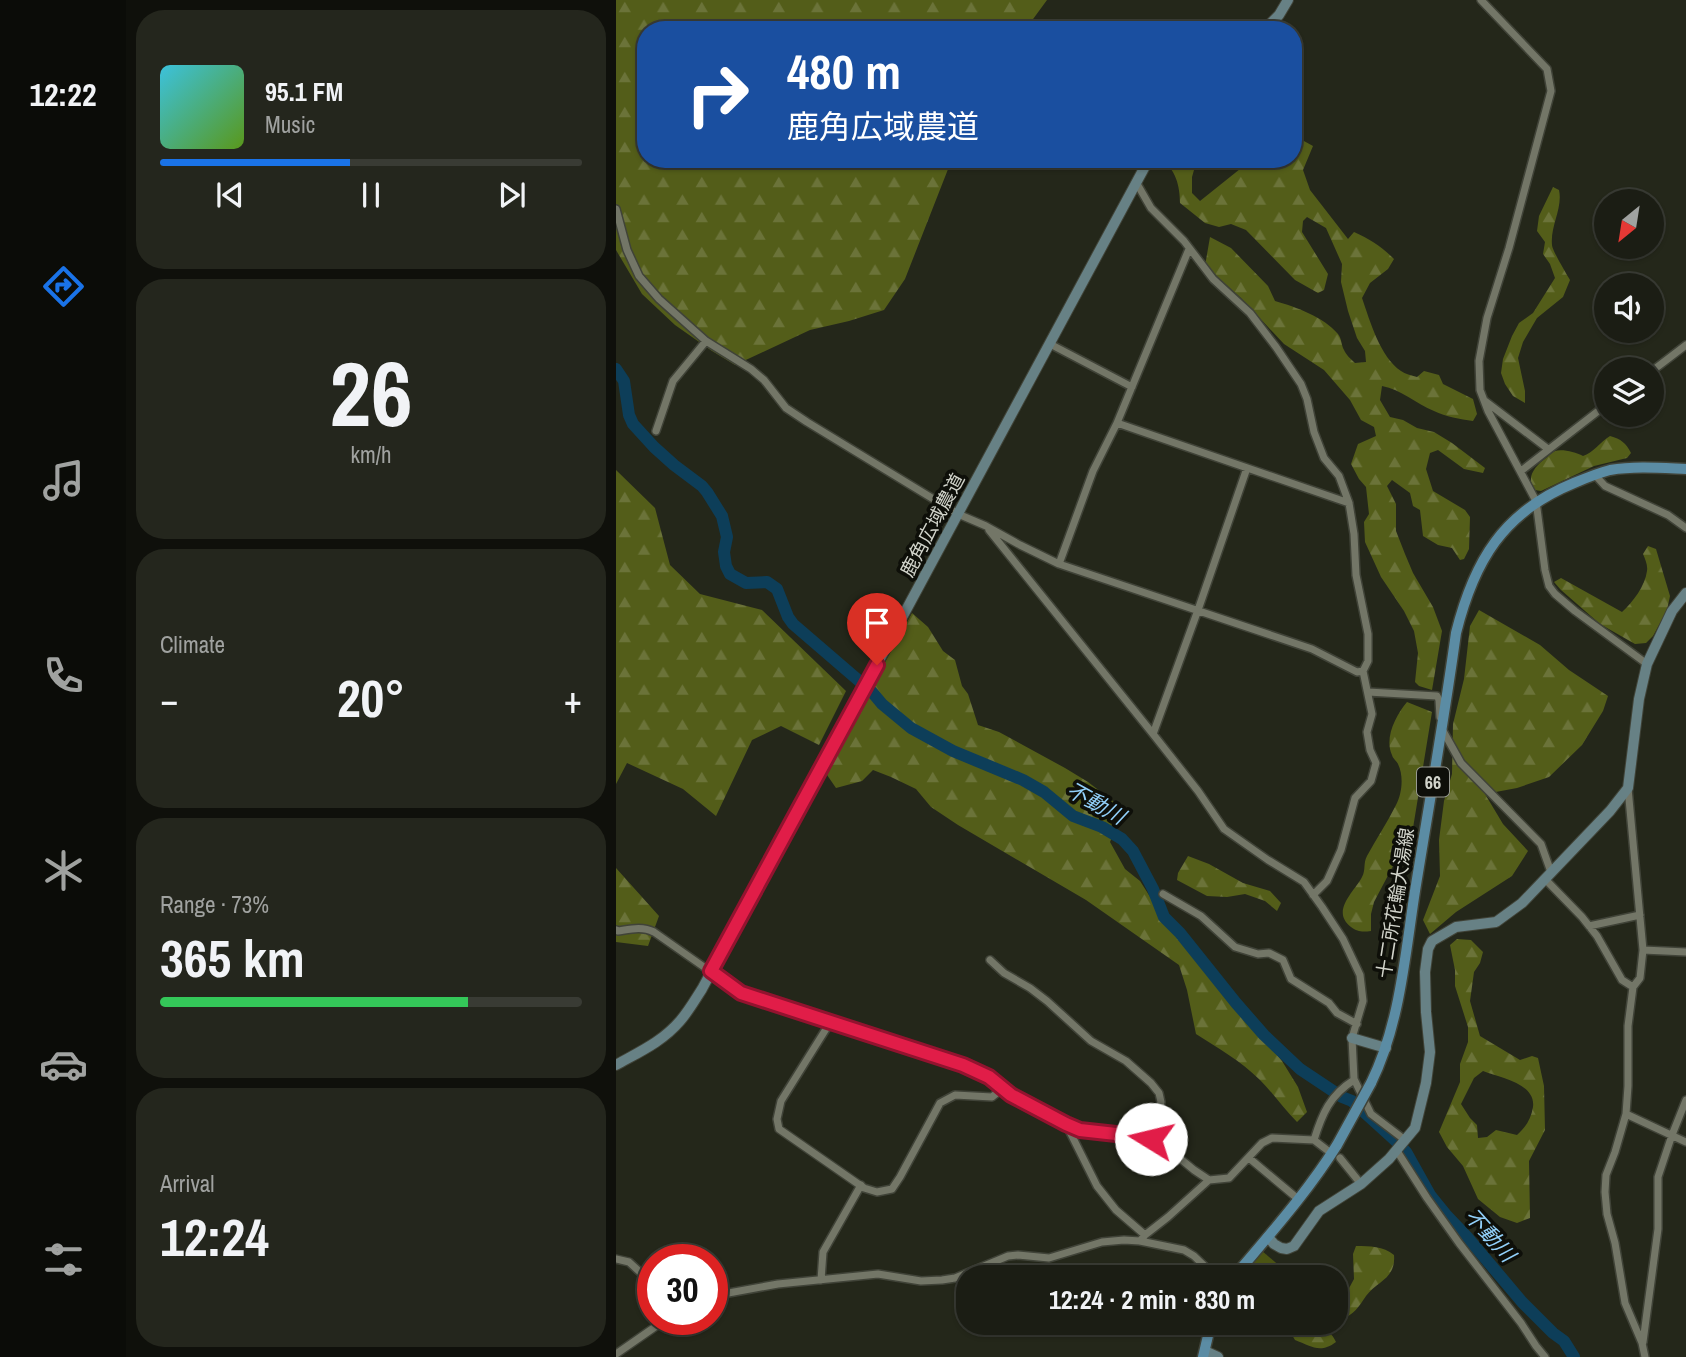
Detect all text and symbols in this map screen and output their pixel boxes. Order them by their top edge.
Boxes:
text: 480 m [787,38,901,104]
icon: right [672,49,763,140]
text: 12:22 [29,73,97,116]
text: 95.1 FM [265,74,343,109]
text: 鹿角広域農道 [787,105,979,148]
text: Music [265,109,315,140]
icon: previous [211,176,249,214]
icon: pause [352,176,390,214]
icon: next [493,176,531,214]
north arrow [1594,189,1664,259]
map controls [1594,189,1664,427]
icon: directions [39,262,88,311]
button: sound [1594,273,1664,343]
text: 26 [330,332,413,454]
button: layers [1594,357,1664,427]
text: km/h [351,439,391,470]
icon: music [39,456,88,505]
street label: 鹿角広域農道 [894,469,970,581]
pin [847,593,907,665]
icon: arrive [858,604,896,642]
text: Climate [160,629,225,660]
icon: phone [39,651,88,700]
text: 20° [337,663,405,733]
text: − [160,674,178,725]
text: + [564,674,582,725]
road number: 66 [1417,768,1449,796]
water label: 不動川 [1061,775,1132,832]
street label: 十二所花輪大湯線 [1370,826,1420,980]
icon: climate [39,846,88,895]
text: Range · 73% [160,889,269,920]
text: 365 km [160,923,305,993]
icon: car [39,1040,88,1089]
position arrow [1114,1102,1188,1176]
text: Arrival [160,1168,215,1199]
text: 12:24 [160,1202,269,1272]
water label: 不動川 [1458,1202,1523,1270]
icon: filters [39,1235,88,1284]
speed limit sign: 30 [637,1244,728,1335]
text: 12:24 · 2 min · 830 m [1049,1282,1255,1317]

